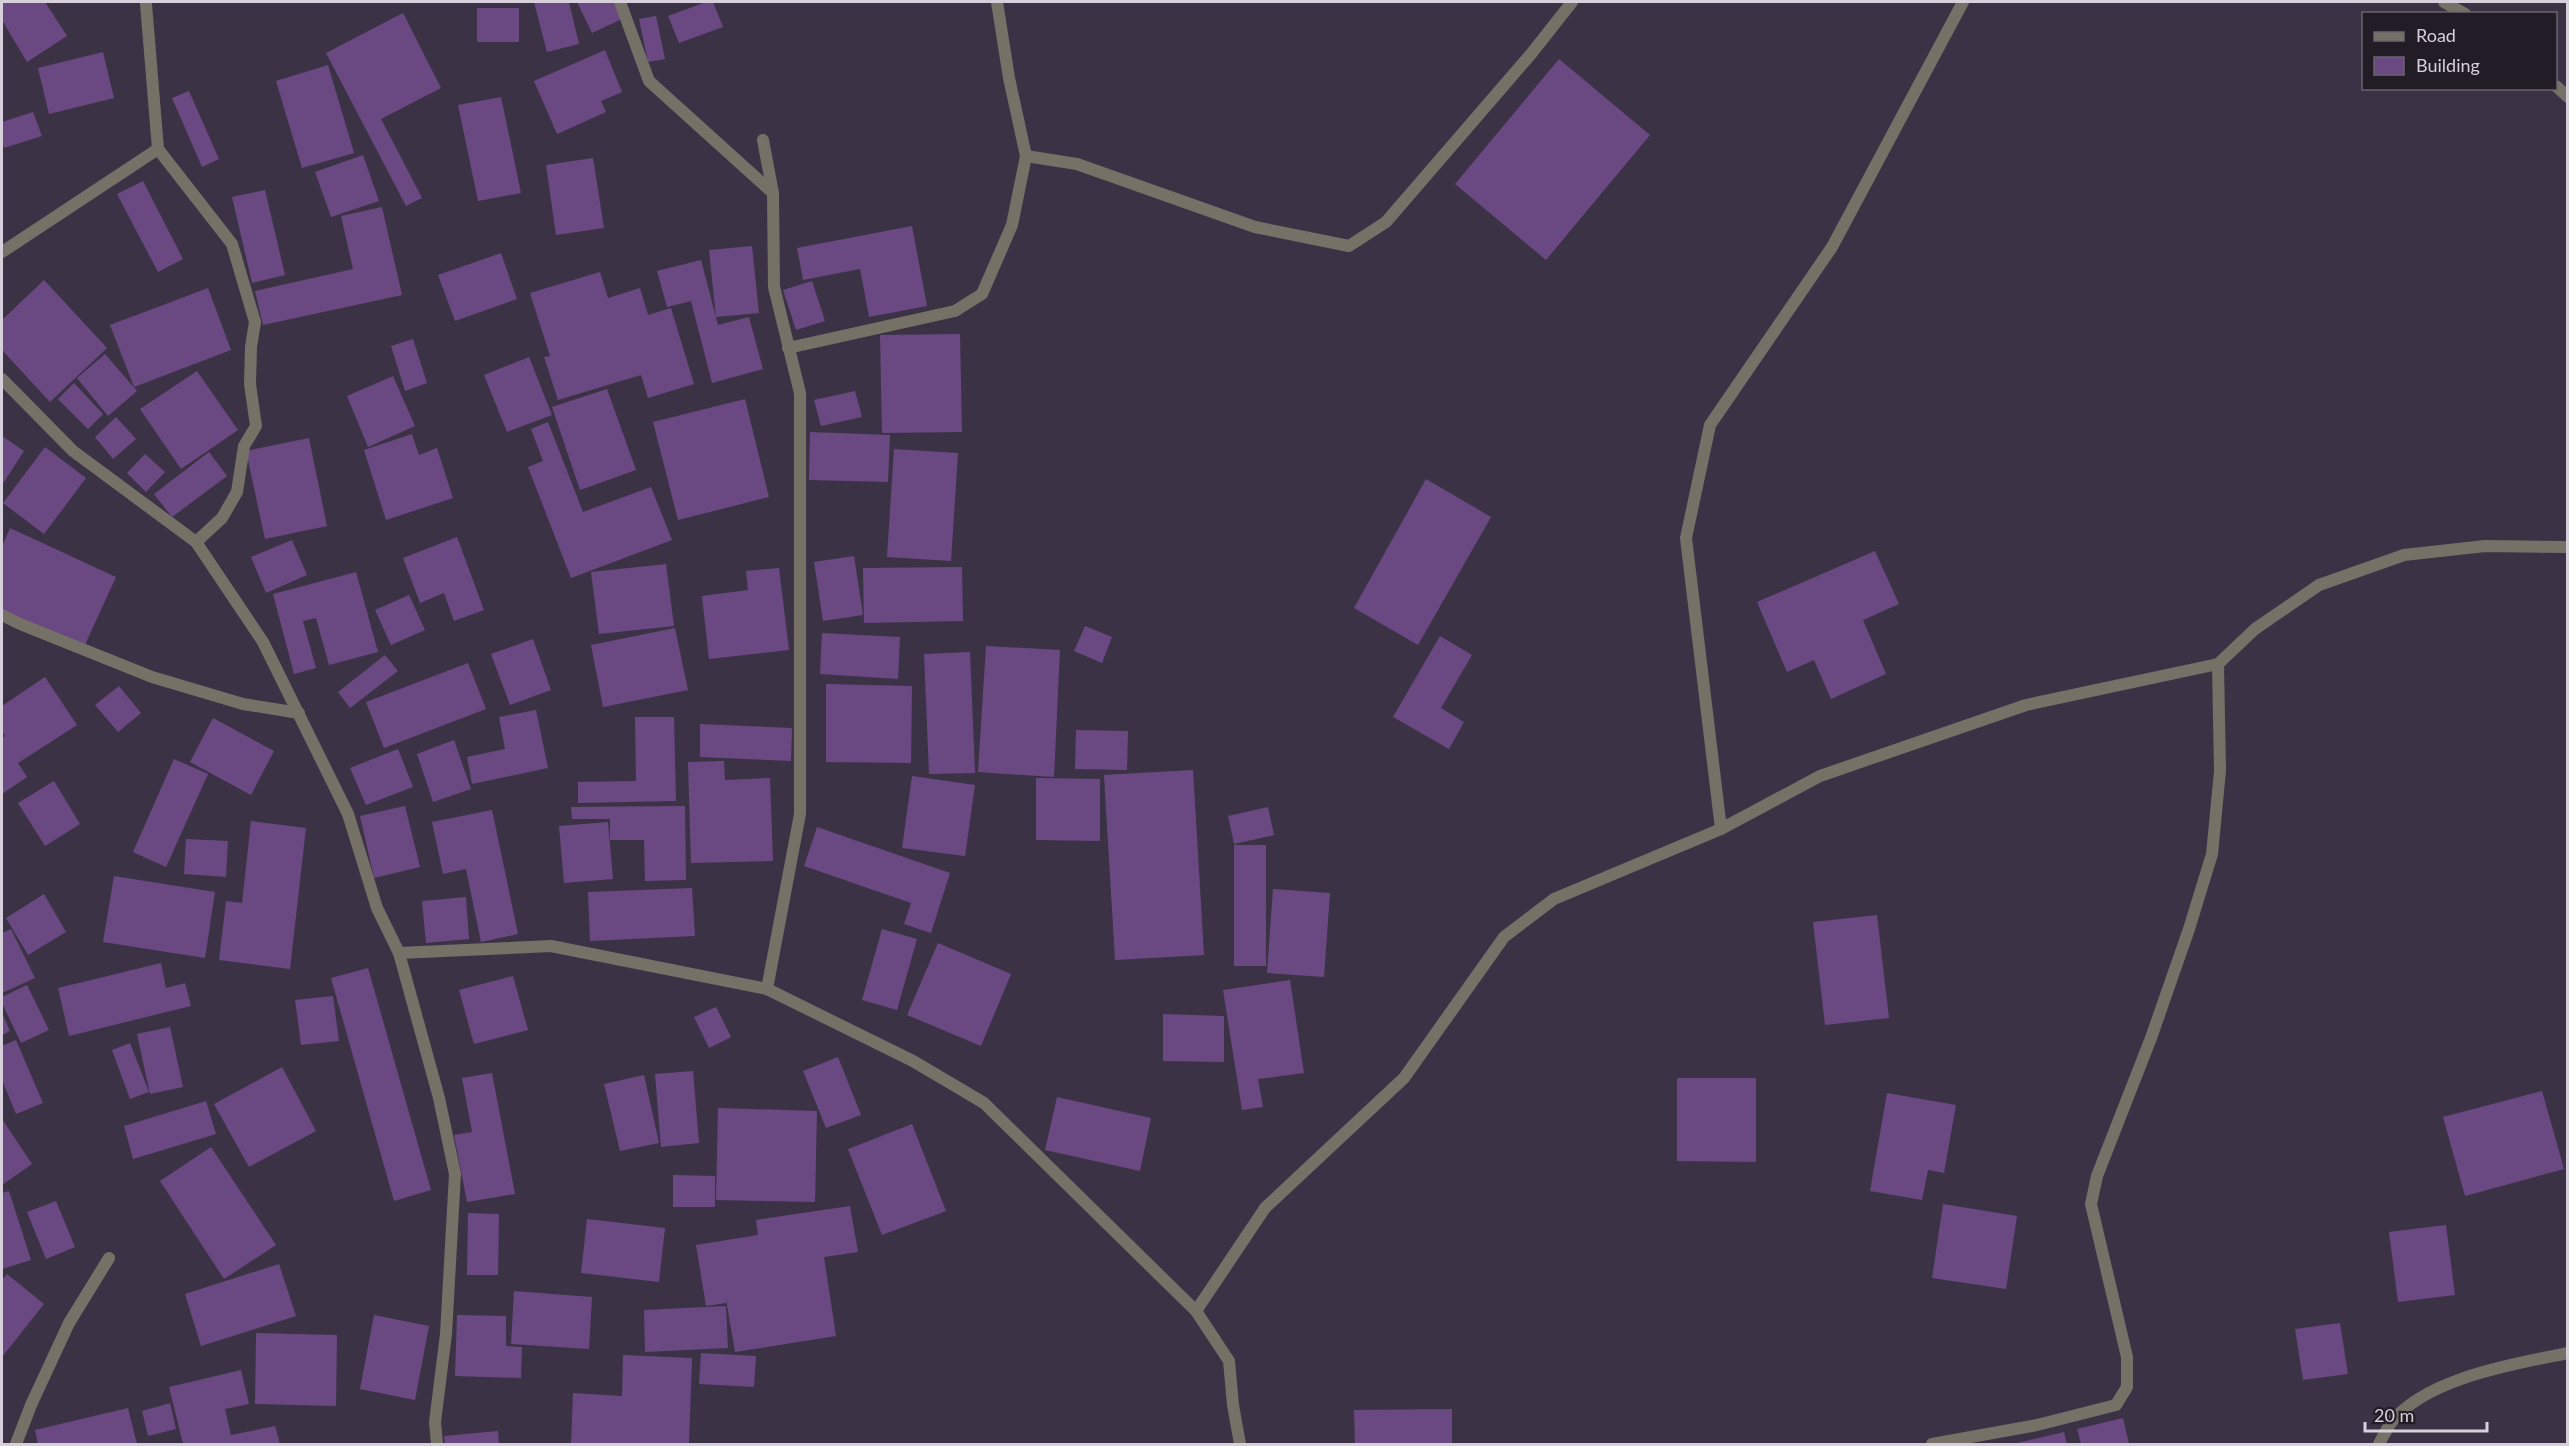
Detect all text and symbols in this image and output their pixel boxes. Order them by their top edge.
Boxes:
legend [2362,12,2557,90]
text: Road [2416,24,2456,46]
text: Building [2416,54,2480,76]
scale bar [2365,1395,2486,1433]
text: 20 m [2374,1404,2414,1426]

